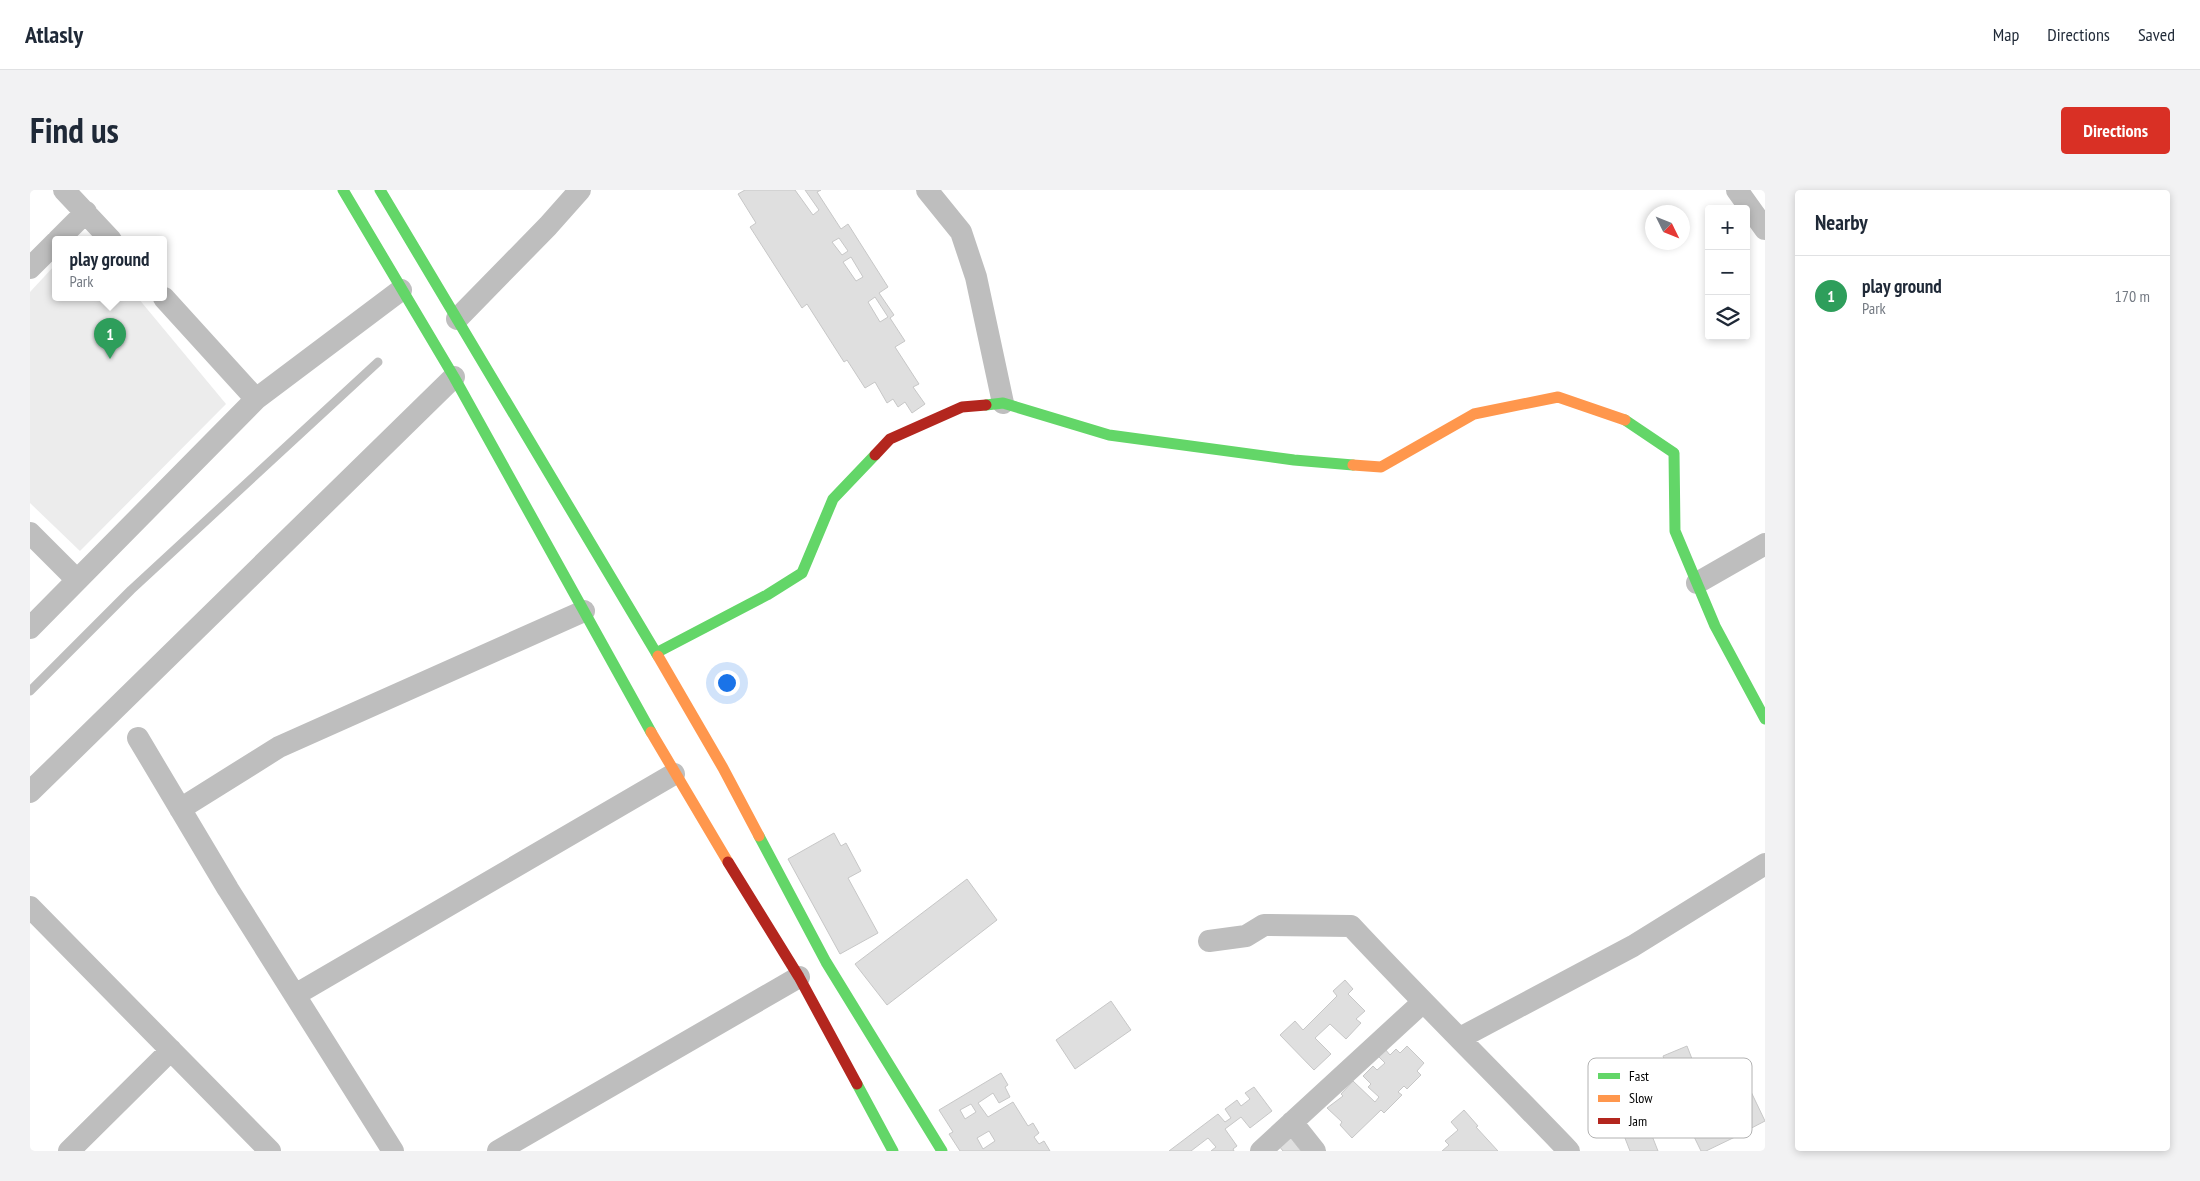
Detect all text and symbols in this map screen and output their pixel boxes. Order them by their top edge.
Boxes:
text: Atlasly [25,19,83,50]
text: Map [1993,23,2019,46]
text: Directions [2047,23,2110,46]
text: Saved [2138,23,2175,46]
text: Find us [30,107,119,153]
button: Directions [2061,107,2170,154]
north arrow [1645,205,1690,250]
map controls [1705,205,1750,340]
button: + [1705,205,1750,250]
text: Nearby [1815,209,1868,236]
popup [52,236,167,301]
text: play ground [70,247,149,271]
button: − [1705,250,1750,295]
text: Park [70,271,93,291]
text: play ground [1862,274,1942,298]
text: 1 [1827,286,1835,306]
text: 170 m [2115,286,2150,306]
button: layers [1705,295,1750,340]
text: Park [1862,298,1886,318]
pin: 1 [94,318,126,359]
your location [714,670,740,696]
legend [1588,1058,1752,1138]
text: Fast [1629,1067,1649,1085]
text: Slow [1629,1089,1653,1107]
text: Jam [1628,1112,1647,1130]

